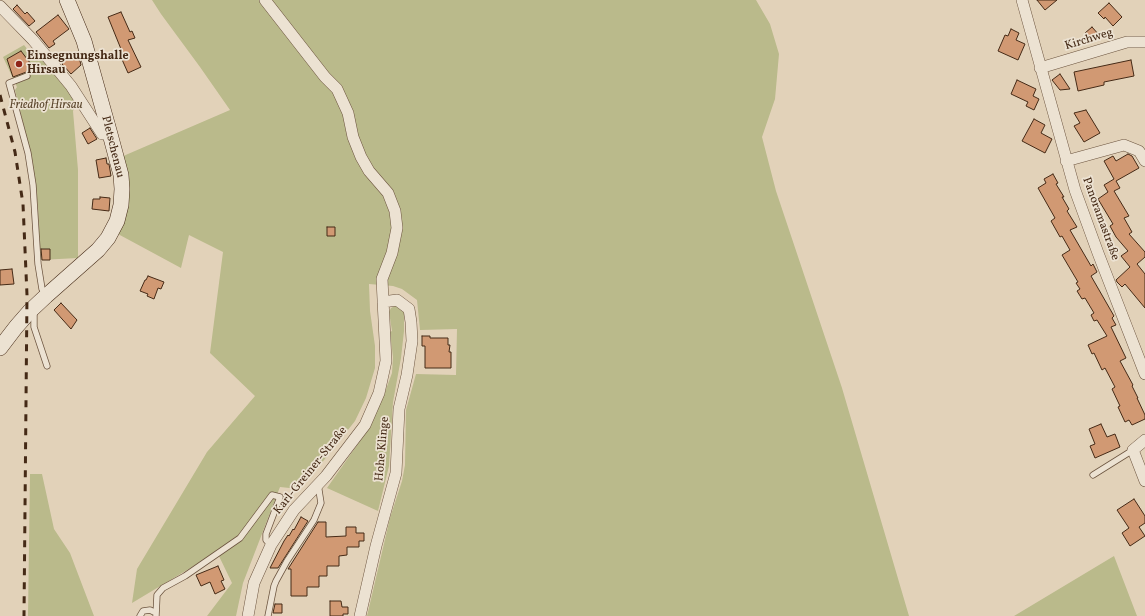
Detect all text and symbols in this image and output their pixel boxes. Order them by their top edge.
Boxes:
street label: Kirchweg [1063,26,1115,54]
place label: Einsegnungshalle Hirsau [27,50,129,78]
marker: Einsegnungshalle Hirsau [14,59,24,69]
park label: Friedhof Hirsau [9,99,83,113]
street label: Pletschenau [97,114,127,180]
street label: Panoramastraße [1078,176,1122,262]
street label: Hohe Klinge [373,416,393,482]
street label: Karl-Greiner-Straße [271,424,351,518]

